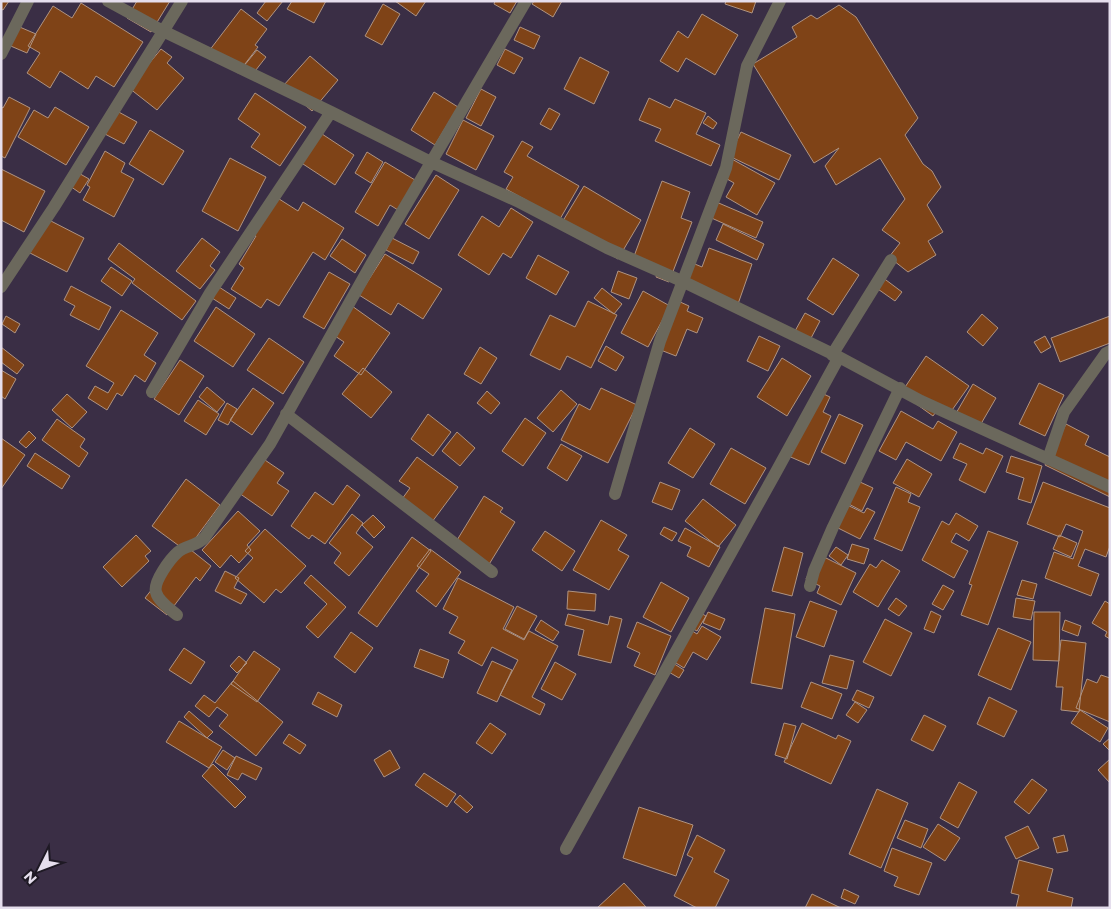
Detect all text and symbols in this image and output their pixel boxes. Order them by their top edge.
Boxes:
north arrow [15,844,65,894]
text: N [20,867,41,888]

